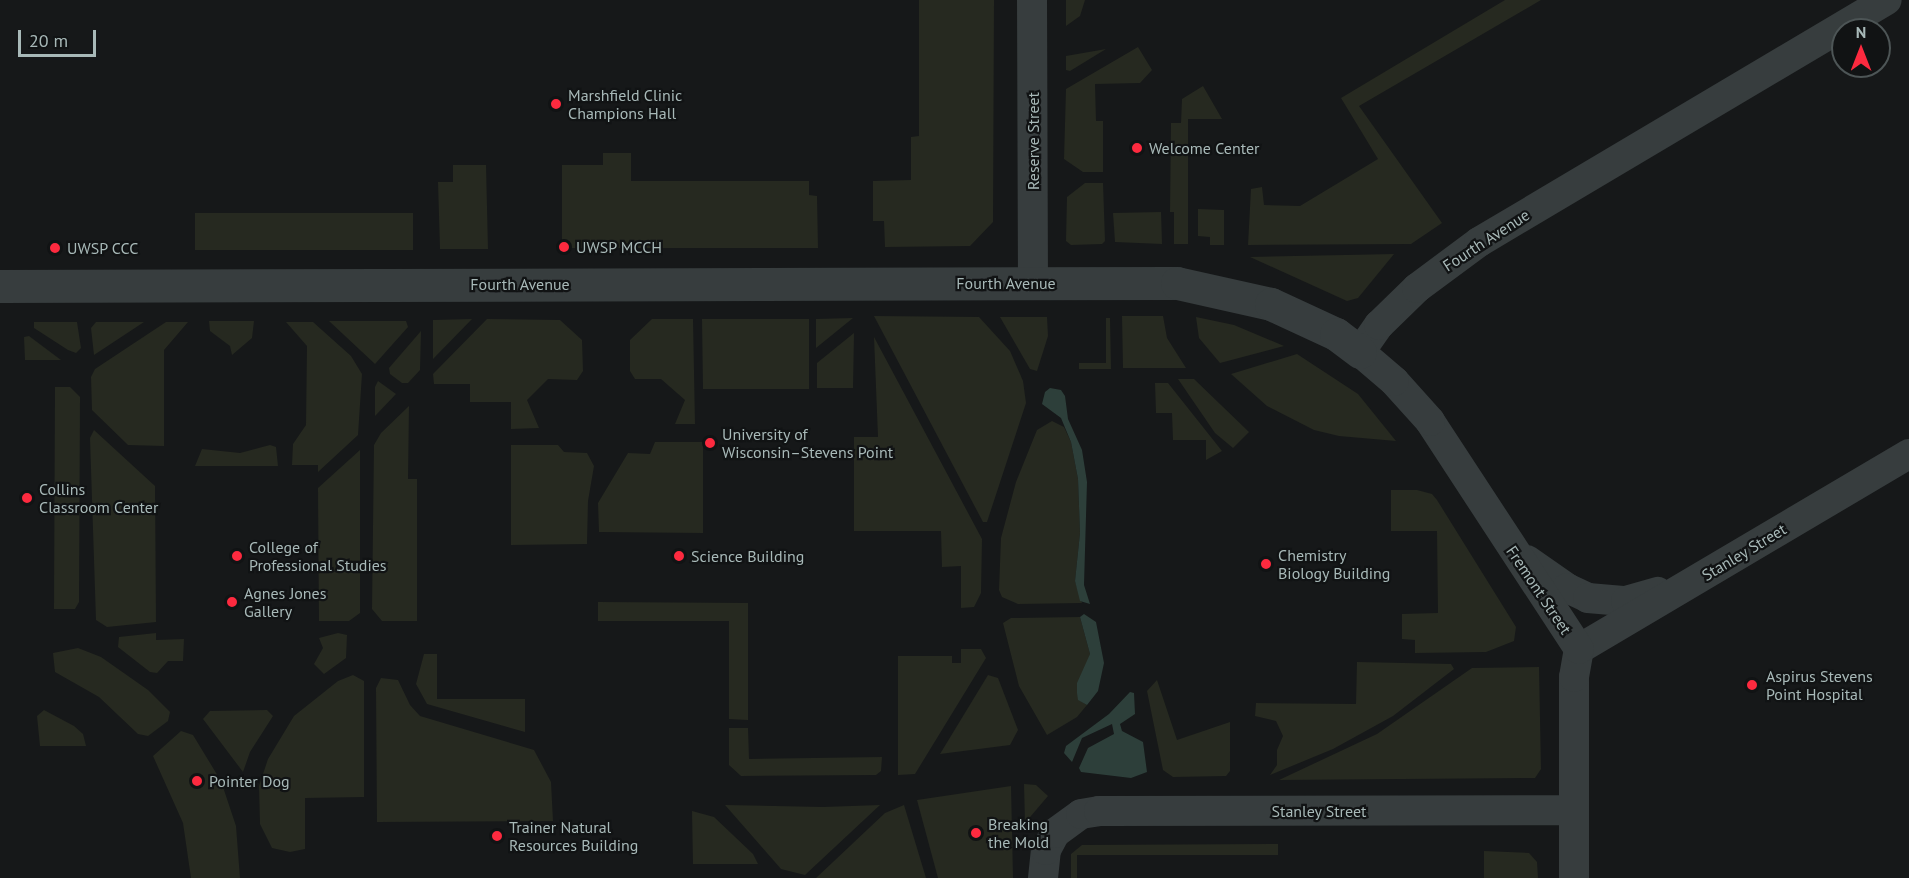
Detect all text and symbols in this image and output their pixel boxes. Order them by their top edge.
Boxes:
scale bar [21,18,99,56]
north arrow [1831,18,1891,78]
text: N [1856,22,1866,42]
text: 20 m [29,29,68,52]
place label: Marshfield Clinic Champions Hall [568,85,682,123]
street label: Reserve Street [1023,92,1043,190]
marker: Marshfield Clinic Champions Hall [549,97,563,111]
place label: Welcome Center [1149,138,1259,158]
marker: Welcome Center [1130,141,1144,155]
street label: Fourth Avenue [1439,205,1533,275]
place label: UWSP MCCH [576,237,663,257]
place label: UWSP CCC [67,238,139,258]
marker: UWSP MCCH [557,240,571,254]
marker: UWSP CCC [48,241,62,255]
street label: Fourth Avenue [956,273,1056,293]
street label: Fourth Avenue [470,274,570,294]
place label: University of Wisconsin–Stevens Point [722,424,893,462]
marker: University of Wisconsin–Stevens Point [703,436,717,450]
place label: Collins Classroom Center [39,479,158,517]
marker: Collins Classroom Center [20,491,34,505]
street label: Stanley Street [1698,519,1790,585]
place label: College of Professional Studies [249,537,387,575]
street label: Fremont Street [1502,542,1576,638]
place label: Chemistry Biology Building [1278,545,1391,583]
place label: Science Building [691,546,804,566]
marker: College of Professional Studies [230,549,244,563]
marker: Science Building [672,549,686,563]
marker: Chemistry Biology Building [1259,557,1273,571]
place label: Agnes Jones Gallery [244,583,326,621]
marker: Agnes Jones Gallery [225,595,239,609]
place label: Aspirus Stevens Point Hospital [1766,666,1873,704]
marker: Aspirus Stevens Point Hospital [1743,676,1761,694]
place label: Pointer Dog [209,771,290,791]
marker: Pointer Dog [190,774,204,788]
street label: Stanley Street [1271,801,1367,821]
place label: Breaking the Mold [988,814,1049,852]
place label: Trainer Natural Resources Building [509,817,638,855]
marker: Breaking the Mold [969,826,983,840]
marker: Trainer Natural Resources Building [490,829,504,843]

